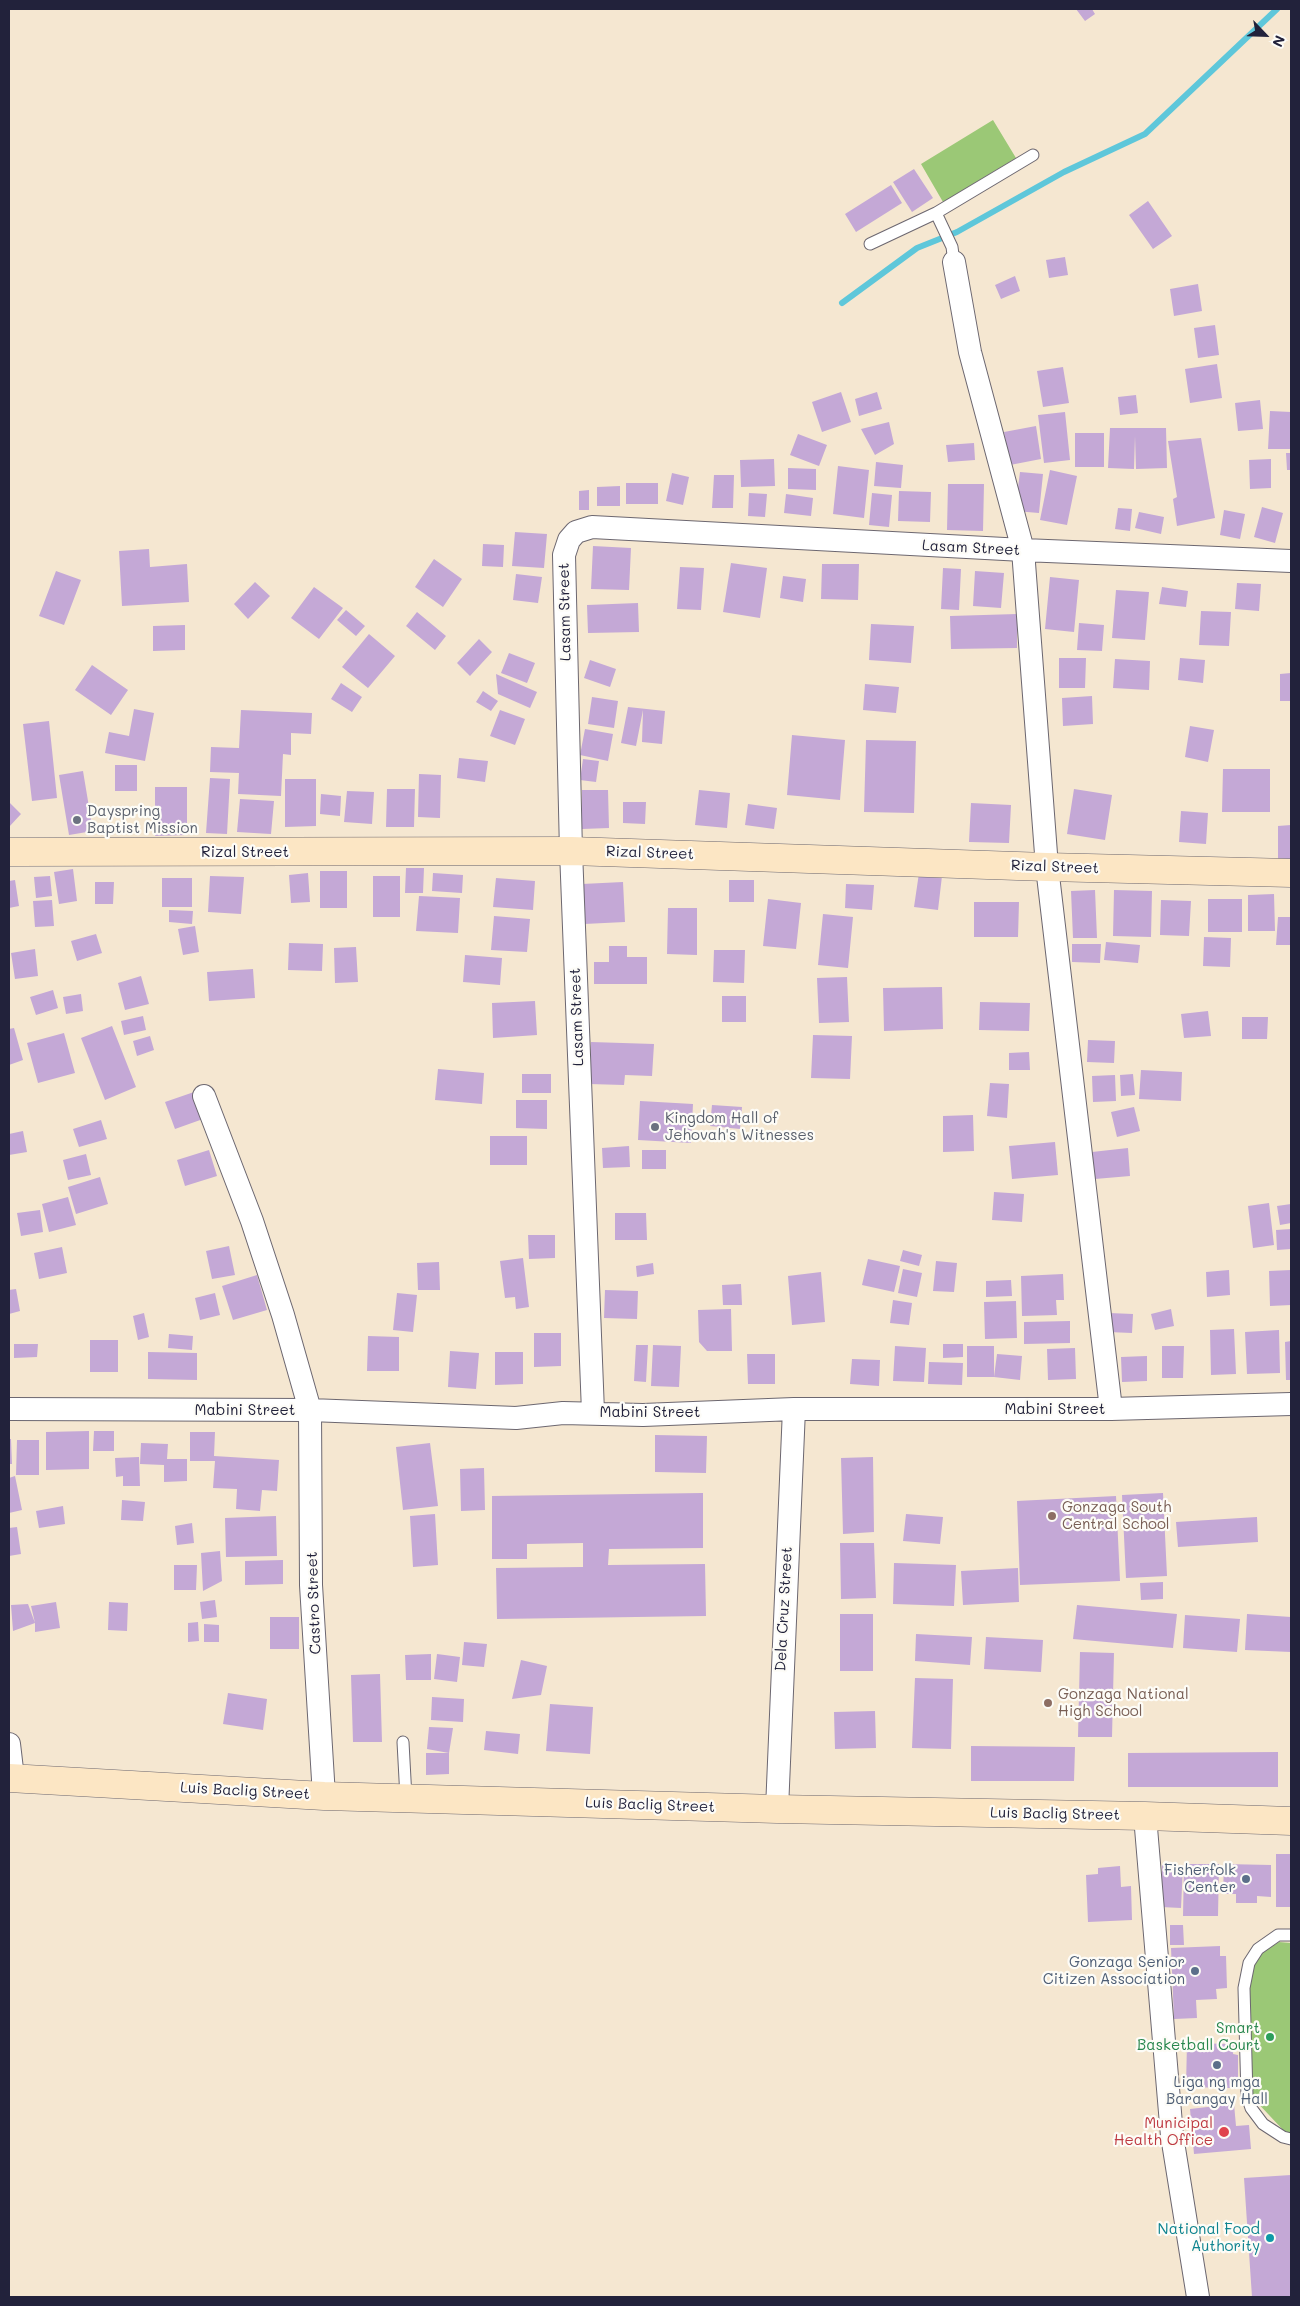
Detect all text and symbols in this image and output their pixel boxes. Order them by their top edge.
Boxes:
north arrow [1240,10,1290,60]
text: N [1268,33,1290,50]
street label: Lasam Street [921,536,1021,560]
street label: Lasam Street [555,563,575,661]
place label: Dayspring Baptist Mission [87,802,198,837]
marker: Dayspring Baptist Mission [71,814,83,826]
street label: Rizal Street [606,842,694,864]
street label: Rizal Street [201,843,289,861]
street label: Rizal Street [1011,856,1099,878]
street label: Lasam Street [566,968,588,1066]
place label: Kingdom Hall of Jehovah's Witnesses [665,1109,814,1144]
marker: Kingdom Hall of Jehovah's Witnesses [649,1121,661,1133]
street label: Mabini Street [1005,1400,1105,1418]
street label: Mabini Street [195,1401,295,1419]
street label: Mabini Street [600,1403,700,1421]
place label: Gonzaga South Central School [1062,1498,1171,1533]
marker: Gonzaga South Central School [1046,1510,1058,1522]
street label: Dela Cruz Street [772,1546,796,1672]
street label: Castro Street [303,1551,325,1655]
place label: Gonzaga National High School [1058,1685,1189,1720]
marker: Gonzaga National High School [1042,1697,1054,1709]
street label: Luis Baclig Street [180,1779,310,1803]
street label: Luis Baclig Street [585,1794,715,1816]
street label: Luis Baclig Street [990,1804,1120,1824]
place label: Fisherfolk Center [1164,1861,1236,1896]
marker: Fisherfolk Center [1240,1873,1252,1885]
place label: Gonzaga Senior Citizen Association [1043,1953,1185,1988]
marker: Gonzaga Senior Citizen Association [1189,1965,1201,1977]
place label: Smart Basketball Court [1137,2019,1260,2054]
marker: Smart Basketball Court [1264,2031,1276,2043]
marker: Liga ng mga Barangay Hall [1211,2059,1223,2071]
place label: Liga ng mga Barangay Hall [1166,2073,1268,2108]
place label: Municipal Health Office [1114,2114,1213,2149]
marker: Municipal Health Office [1217,2125,1231,2139]
place label: National Food Authority [1158,2220,1260,2255]
marker: National Food Authority [1264,2232,1276,2244]

